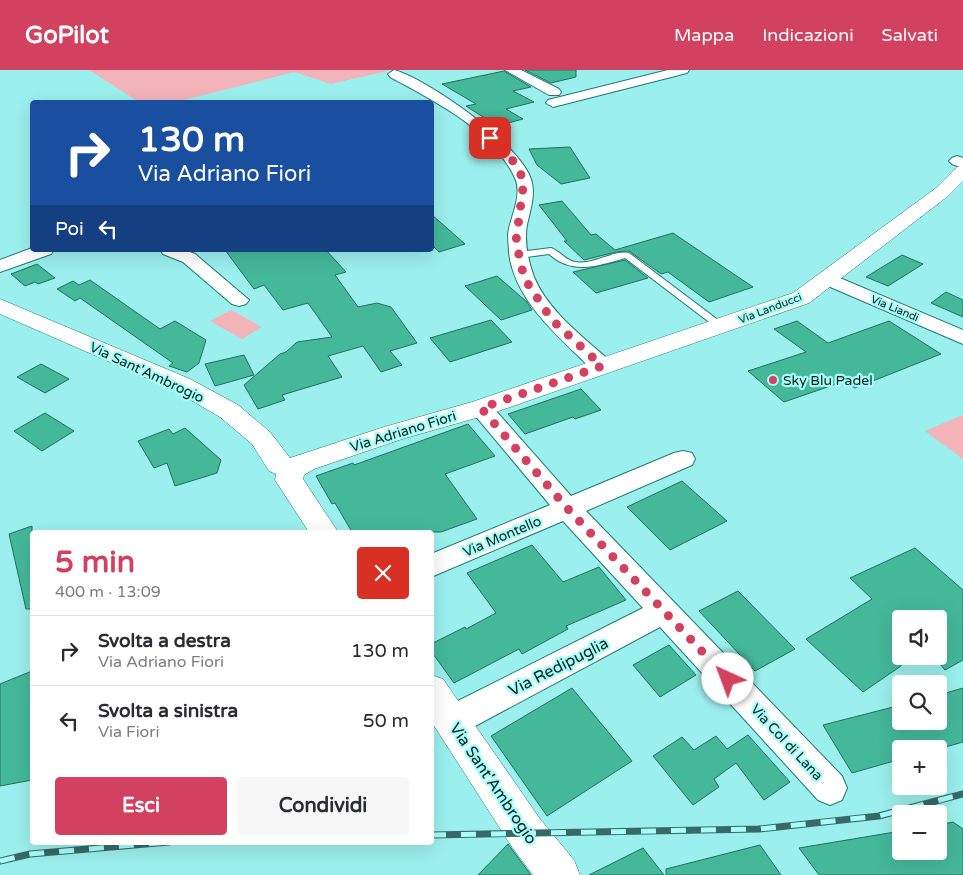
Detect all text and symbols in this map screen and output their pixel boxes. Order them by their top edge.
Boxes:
text: GoPilot [25,21,109,50]
text: Mappa [674,24,734,46]
text: Indicazioni [762,24,854,46]
text: Salvati [882,24,938,46]
pin [469,117,511,159]
text: 130 m [138,119,245,161]
icon: right [55,120,120,185]
icon: arrive [476,124,504,152]
text: Via Adriano Fiori [138,161,311,187]
icon: left [94,215,122,243]
text: Poi [55,218,84,240]
street label: Via Landucci [737,290,804,326]
street label: Via Liandi [869,293,921,324]
street label: Via Sant'Ambrogio [87,338,207,406]
place label: Sky Blu Padel [783,372,873,389]
marker: Sky Blu Padel [767,374,779,386]
street label: Via Adriano Fiori [348,407,458,456]
street label: Via Montello [460,512,544,561]
text: 5 min [55,544,135,581]
button: close [357,547,409,599]
text: 400 m · 13:09 [55,582,161,602]
map controls [892,610,947,860]
button: sound [892,610,947,665]
text: Svolta a destra [98,630,231,652]
street label: Via Redipuglia [505,633,612,701]
icon: right [55,637,83,665]
text: 130 m [351,640,409,662]
text: Via Adriano Fiori [98,652,224,672]
position arrow [701,652,753,704]
button: search [892,675,947,730]
text: Svolta a sinistra [98,700,238,722]
street label: Via Col di Lana [747,701,826,784]
icon: left [55,707,83,735]
text: 50 m [363,710,409,732]
street label: Via Sant'Ambrogio [445,719,541,848]
text: Via Fiori [98,722,159,742]
button: + [892,740,947,795]
button: Esci [55,777,227,835]
button: Condividi [237,777,409,835]
button: − [892,805,947,860]

